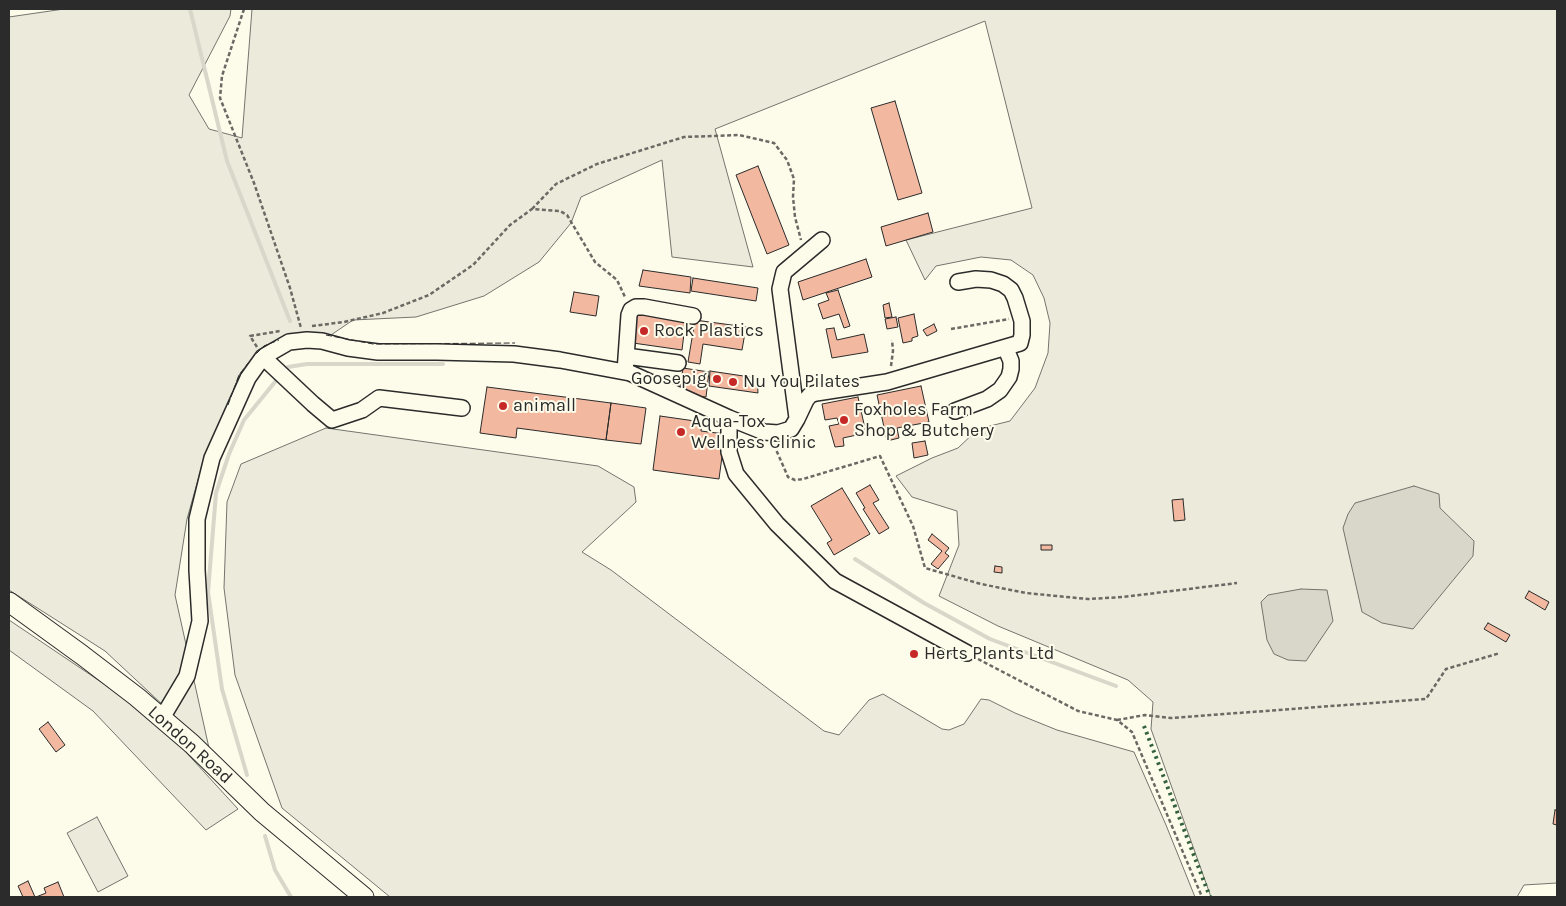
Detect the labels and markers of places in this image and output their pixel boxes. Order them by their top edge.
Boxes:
place label: Rock Plastics [654,320,764,342]
marker: Rock Plastics [638,325,650,337]
place label: Goosepig [631,368,707,390]
place label: Nu You Pilates [743,371,860,393]
marker: Goosepig [711,373,723,385]
marker: Nu You Pilates [727,376,739,388]
place label: animall [513,395,576,417]
place label: Foxholes Farm Shop & Butchery [854,399,994,442]
marker: animall [497,400,509,412]
place label: Aqua-Tox Wellness Clinic [691,411,816,454]
marker: Foxholes Farm Shop & Butchery [838,414,850,426]
marker: Aqua-Tox Wellness Clinic [675,426,687,438]
place label: Herts Plants Ltd [924,643,1054,665]
marker: Herts Plants Ltd [908,648,920,660]

